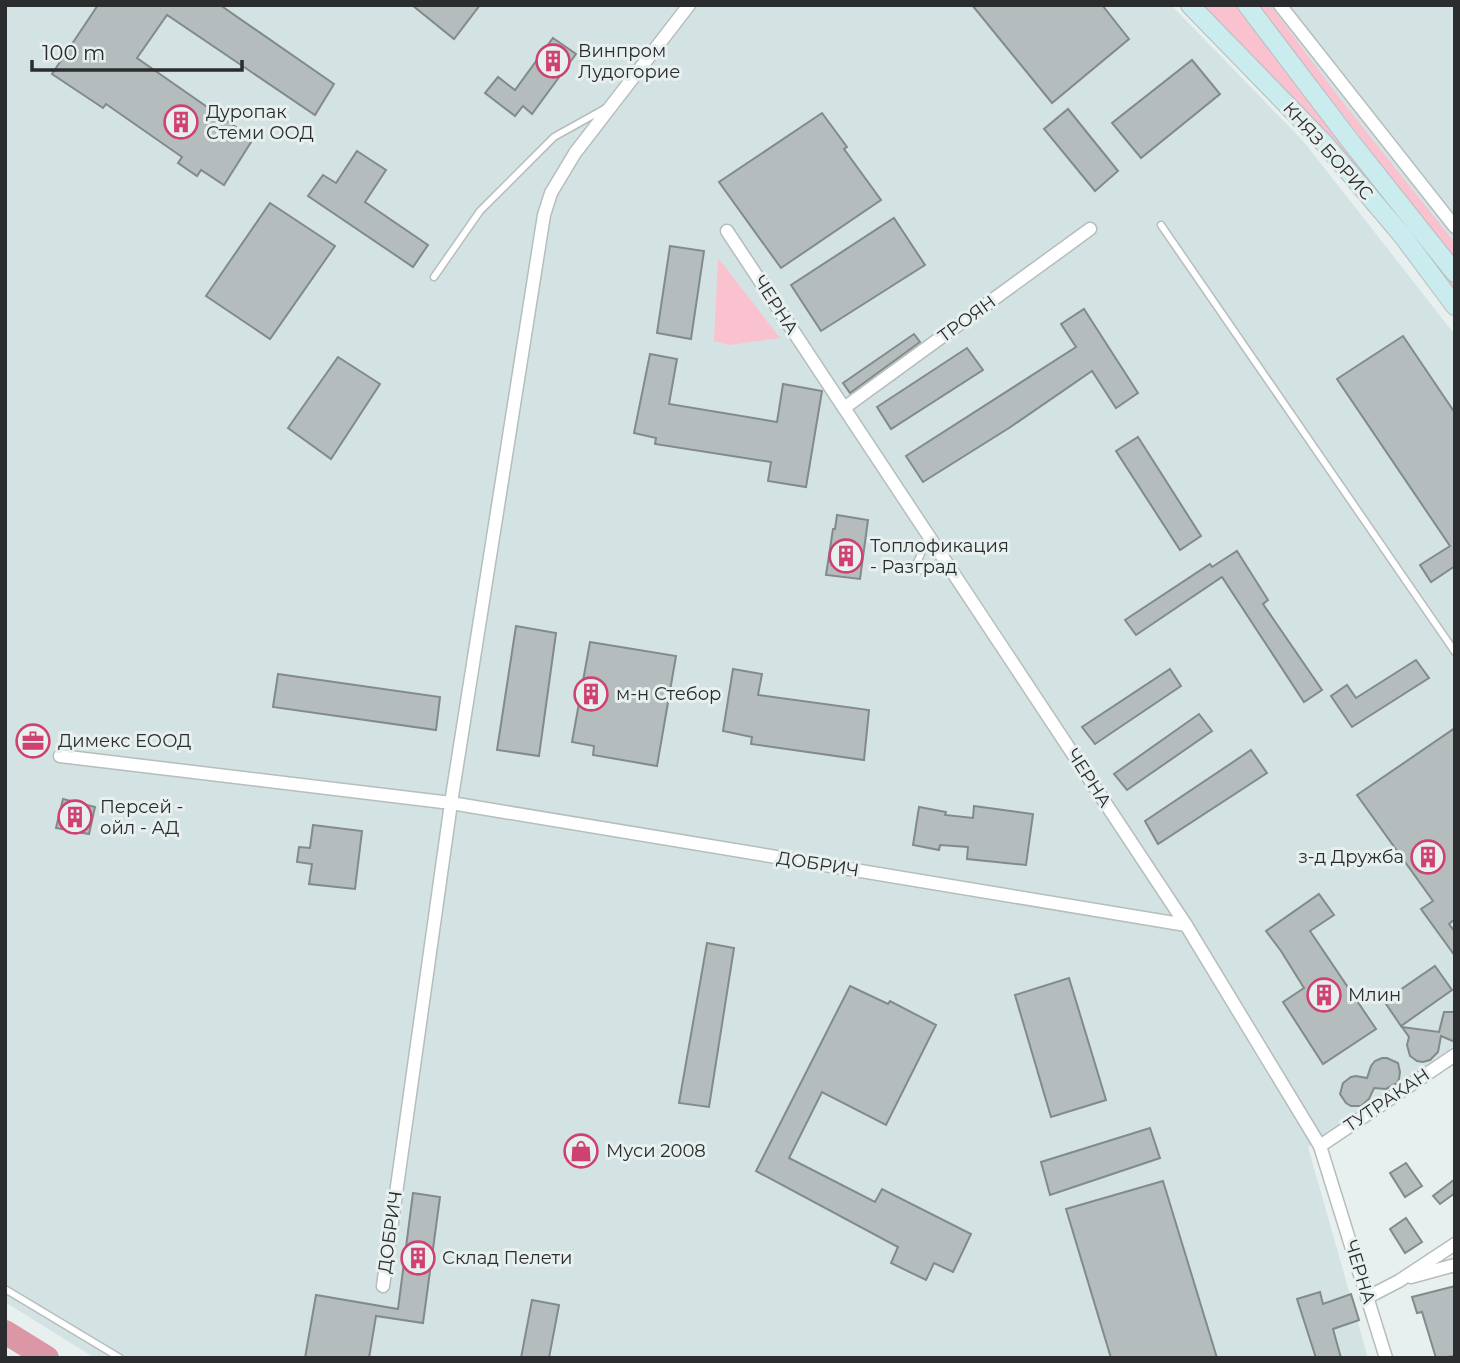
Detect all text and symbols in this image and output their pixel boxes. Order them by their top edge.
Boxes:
scale bar [32,28,242,72]
text: 100 m [42,40,105,65]
place label: Винпром Лудогорие [578,40,680,83]
building icon: Винпром Лудогорие [534,42,572,80]
street label: КНЯЗ БОРИС [1278,97,1378,205]
place label: Дуропак Стеми ООД [206,101,314,144]
building icon: Дуропак Стеми ООД [162,103,200,141]
street label: ЧЕРНА [749,272,803,339]
street label: ТРОЯН [934,291,1000,347]
place label: Топлофикация - Разград [870,535,1009,578]
building icon: Топлофикация - Разград [827,537,865,575]
building icon: м-н Стебор [572,675,610,713]
place label: м-н Стебор [616,683,721,705]
office icon: Димекс ЕООД [14,722,52,760]
place label: Димекс ЕООД [58,730,191,752]
street label: ЧЕРНА [1062,745,1116,812]
place label: Персей - ойл - АД [100,796,183,839]
building icon: Персей - ойл - АД [56,798,94,836]
building icon: з-д Дружба [1409,838,1447,876]
place label: з-д Дружба [1298,846,1404,868]
street label: ДОБРИЧ [775,847,861,881]
building icon: Млин [1305,976,1343,1014]
place label: Млин [1348,984,1401,1006]
street label: ТУТРАКАН [1340,1063,1434,1137]
shop icon: Муси 2008 [562,1132,600,1170]
place label: Муси 2008 [606,1140,706,1162]
street label: ДОБРИЧ [373,1189,407,1275]
street label: ЧЕРНА [1340,1237,1380,1307]
building icon: Склад Пелети [399,1239,437,1277]
place label: Склад Пелети [442,1247,572,1269]

